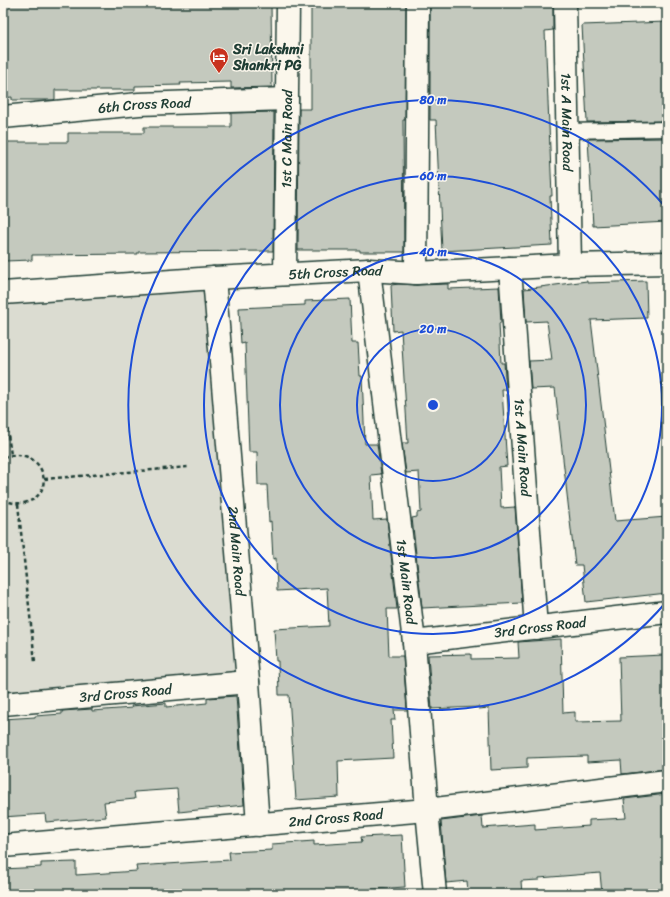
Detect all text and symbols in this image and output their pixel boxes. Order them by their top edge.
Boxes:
place label: Sri Lakshmi Shankri PG [232,37,305,78]
hotel icon: Sri Lakshmi Shankri PG [208,46,230,74]
street label: 1st A Main Road [554,73,581,173]
street label: 1st C Main Road [273,88,300,188]
text: 80 m [418,89,447,111]
street label: 6th Cross Road [97,90,193,120]
text: 60 m [419,165,447,187]
text: 40 m [418,241,447,263]
street label: 5th Cross Road [288,257,385,287]
text: 20 m [419,318,447,340]
centre of rings [426,398,440,412]
street label: 1st A Main Road [507,398,539,499]
street label: 2nd Main Road [221,505,253,599]
street label: 1st Main Road [389,538,424,627]
street label: 3rd Cross Road [493,609,589,645]
street label: 3rd Cross Road [78,676,174,710]
street label: 2nd Cross Road [287,801,386,834]

